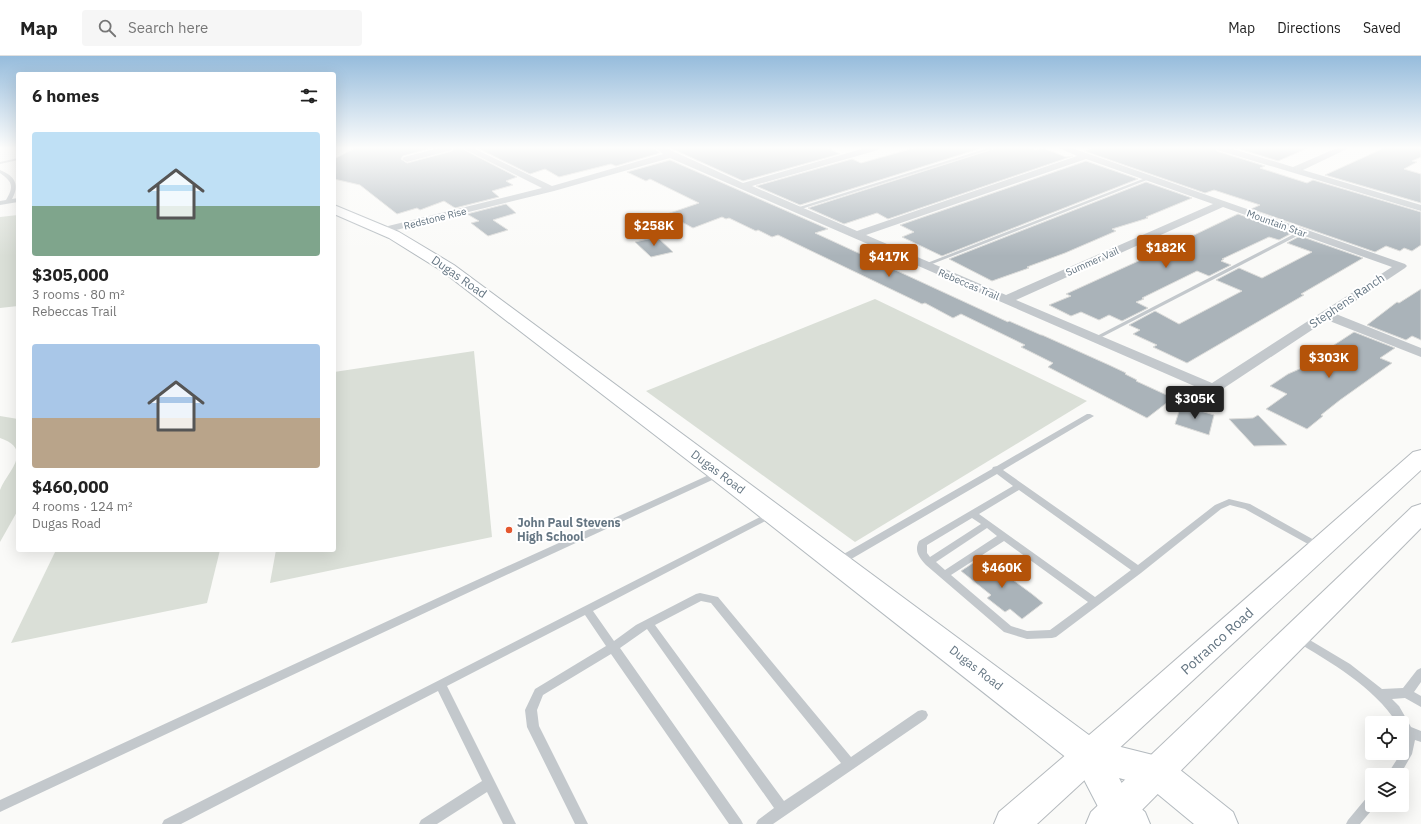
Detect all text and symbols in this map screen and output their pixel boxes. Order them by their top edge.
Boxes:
search box [82,10,362,46]
text: Map [20,16,58,40]
icon: search [96,17,118,39]
text: Search here [128,18,208,37]
text: Map [1228,19,1255,37]
text: Directions [1277,19,1341,37]
text: Saved [1363,19,1401,37]
text: 6 homes [32,85,99,107]
icon: filters [298,85,320,107]
icon: home [140,158,212,230]
street label: Redstone Rise [402,204,468,233]
street label: Mountain Star [1245,207,1309,240]
pin: $258K [626,213,682,247]
text: $258K [634,217,674,234]
pin: $182K [1138,235,1194,269]
text: $182K [1146,239,1186,256]
pin: $417K [861,244,917,278]
street label: Summer Vail [1064,244,1121,279]
text: $417K [869,248,909,265]
street label: Dugas Road [429,252,490,301]
text: $305,000 [32,264,109,286]
street label: Rebeccas Trail [936,266,1002,303]
street label: Stephens Ranch [1306,270,1387,331]
text: 3 rooms · 80 m² [32,286,125,303]
text: Rebeccas Trail [32,303,117,320]
pin: $303K [1301,345,1357,379]
text: $303K [1309,349,1349,366]
icon: home [140,370,212,442]
pin: $305K [1167,386,1223,420]
text: $305K [1175,390,1215,407]
street label: Dugas Road [688,446,748,497]
text: $460,000 [32,476,109,498]
text: 4 rooms · 124 m² [32,498,133,515]
text: Dugas Road [32,515,101,532]
place label: John Paul Stevens High School [517,515,621,544]
marker: John Paul Stevens High School [504,525,514,535]
pin: $460K [974,555,1030,589]
text: $460K [982,559,1022,576]
street label: Potranco Road [1177,604,1257,678]
street label: Dugas Road [947,642,1006,693]
map controls [1365,716,1409,812]
button: locate [1365,716,1409,760]
button: layers [1365,768,1409,812]

